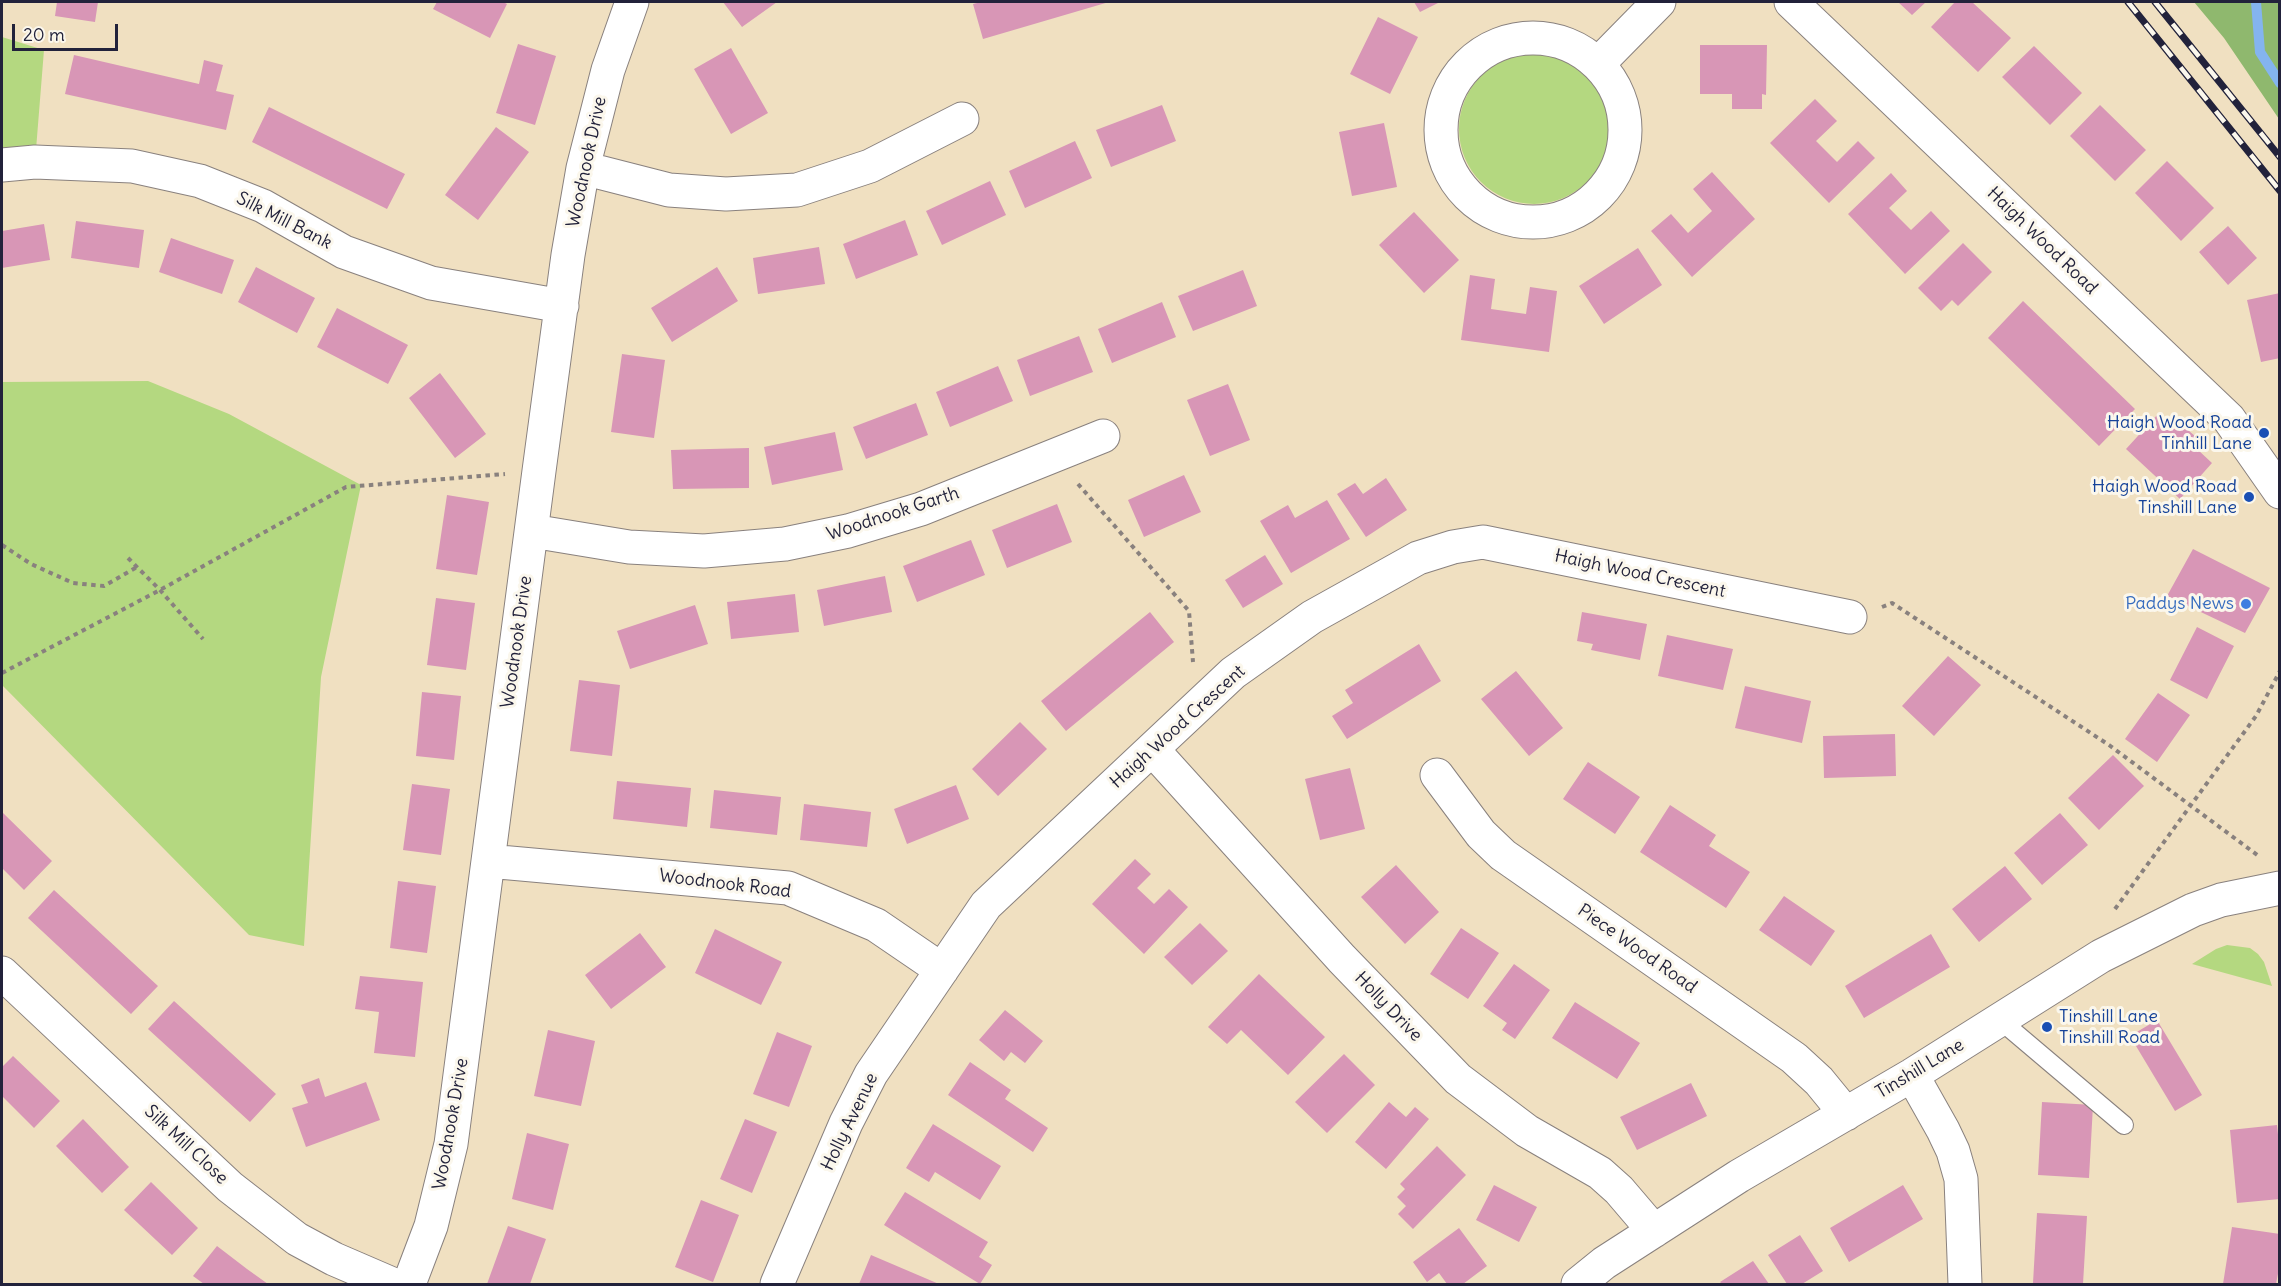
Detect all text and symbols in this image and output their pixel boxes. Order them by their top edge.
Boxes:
scale bar [15,12,122,50]
text: 20 m [23,23,65,46]
street label: Woodnook Drive [563,95,611,229]
street label: Haigh Wood Road [1982,183,2102,299]
street label: Silk Mill Bank [233,188,335,254]
place label: Haigh Wood Road Tinhill Lane [2107,412,2252,454]
marker: Haigh Wood Road Tinhill Lane [2257,426,2271,440]
place label: Haigh Wood Road Tinshill Lane [2092,476,2237,518]
street label: Woodnook Garth [824,482,962,546]
marker: Haigh Wood Road Tinshill Lane [2242,490,2256,504]
street label: Haigh Wood Crescent [1553,545,1727,603]
street label: Woodnook Drive [497,575,537,709]
place label: Paddys News [2125,593,2234,615]
marker: Paddys News [2239,597,2253,611]
street label: Haigh Wood Crescent [1106,661,1250,793]
street label: Woodnook Road [658,865,792,903]
street label: Piece Wood Road [1573,900,1701,998]
street label: Holly Drive [1350,968,1426,1046]
place label: Tinshill Lane Tinshill Road [2059,1006,2160,1048]
marker: Tinshill Lane Tinshill Road [2040,1020,2054,1034]
street label: Tinshill Lane [1872,1034,1968,1104]
street label: Woodnook Drive [429,1057,473,1191]
street label: Holly Avenue [817,1070,883,1174]
street label: Silk Mill Close [140,1101,232,1189]

